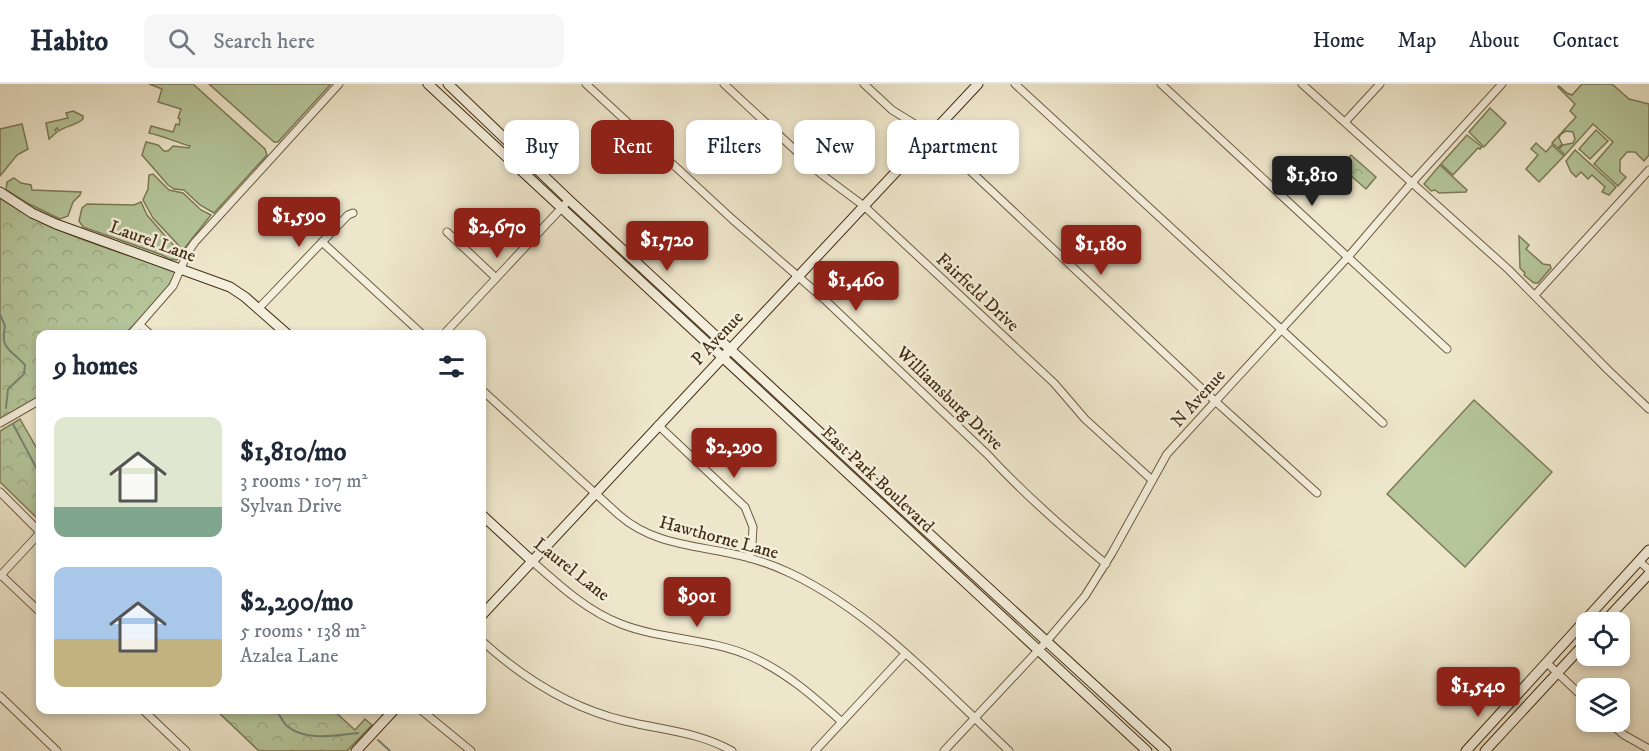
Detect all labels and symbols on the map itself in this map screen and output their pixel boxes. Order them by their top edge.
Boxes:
pin: $1,810 [1263,156,1361,207]
pin: $1,590 [250,197,348,248]
pin: $2,670 [448,208,546,259]
street label: Laurel Lane [107,216,199,268]
pin: $1,720 [618,221,716,272]
pin: $1,180 [1052,225,1150,276]
street label: Fairfield Drive [931,249,1023,337]
pin: $1,460 [807,261,905,312]
street label: P Avenue [687,307,748,370]
street label: Williamsburg Drive [890,341,1007,455]
street label: N Avenue [1167,365,1231,432]
street label: East Park Boulevard [816,422,938,538]
pin: $2,290 [685,428,783,479]
street label: Hawthorne Lane [657,511,781,564]
street label: Laurel Lane [529,533,614,606]
pin: $901 [661,577,733,628]
pin: $1,540 [1429,667,1527,718]

